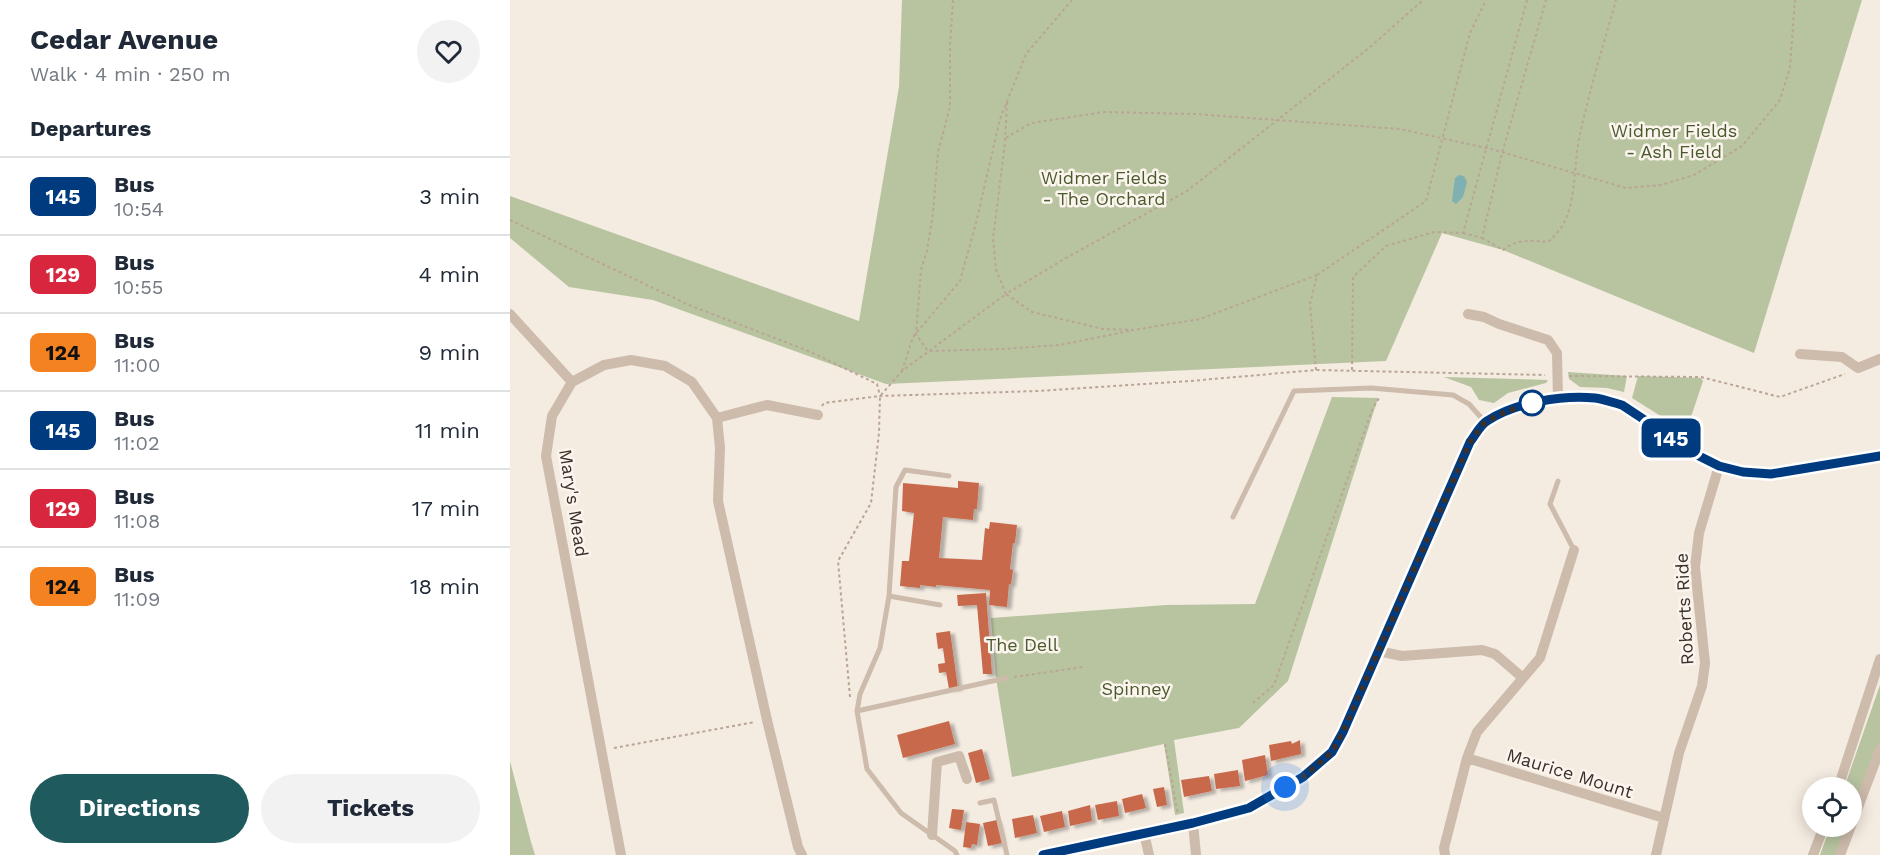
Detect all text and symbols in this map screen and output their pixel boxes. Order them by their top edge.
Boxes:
button: heart [417,20,480,83]
text: Cedar Avenue [30,23,218,56]
text: Walk · 4 min · 250 m [30,62,231,86]
text: Departures [30,116,151,141]
park label: Widmer Fields - Ash Field [1611,120,1737,162]
park label: Widmer Fields - The Orchard [1041,167,1167,209]
text: Bus [114,172,154,197]
text: 145 [46,184,80,209]
text: 3 min [419,184,480,209]
text: 10:54 [114,197,164,221]
text: Bus [114,250,154,275]
text: 129 [46,262,80,287]
text: 4 min [419,262,480,287]
text: 10:55 [114,275,163,299]
text: Bus [114,328,154,353]
text: 124 [46,340,80,365]
text: 9 min [418,340,480,365]
text: 11:00 [114,353,160,377]
unlabelled marker [1519,390,1545,416]
text: Bus [114,406,154,431]
text: 145 [46,418,80,443]
text: 11 min [415,418,480,443]
line badge: 145 [1636,418,1706,458]
text: 145 [1654,426,1688,451]
text: 11:02 [114,431,160,455]
street label: Mary's Mead [555,448,593,558]
text: Bus [114,484,154,509]
text: 129 [46,496,80,521]
text: 17 min [412,496,480,521]
text: 11:08 [114,509,160,533]
street label: Roberts Ride [1671,552,1697,666]
text: Bus [114,562,154,587]
text: 124 [46,574,80,599]
text: 18 min [410,574,480,599]
text: 11:09 [114,587,160,611]
park label: The Dell [986,634,1059,655]
park label: Spinney [1101,678,1171,699]
street label: Maurice Mount [1504,744,1636,802]
your location [1270,772,1300,802]
button: Directions [30,774,249,843]
button: Tickets [261,774,480,843]
map controls [1802,777,1862,837]
button: locate [1802,777,1862,837]

